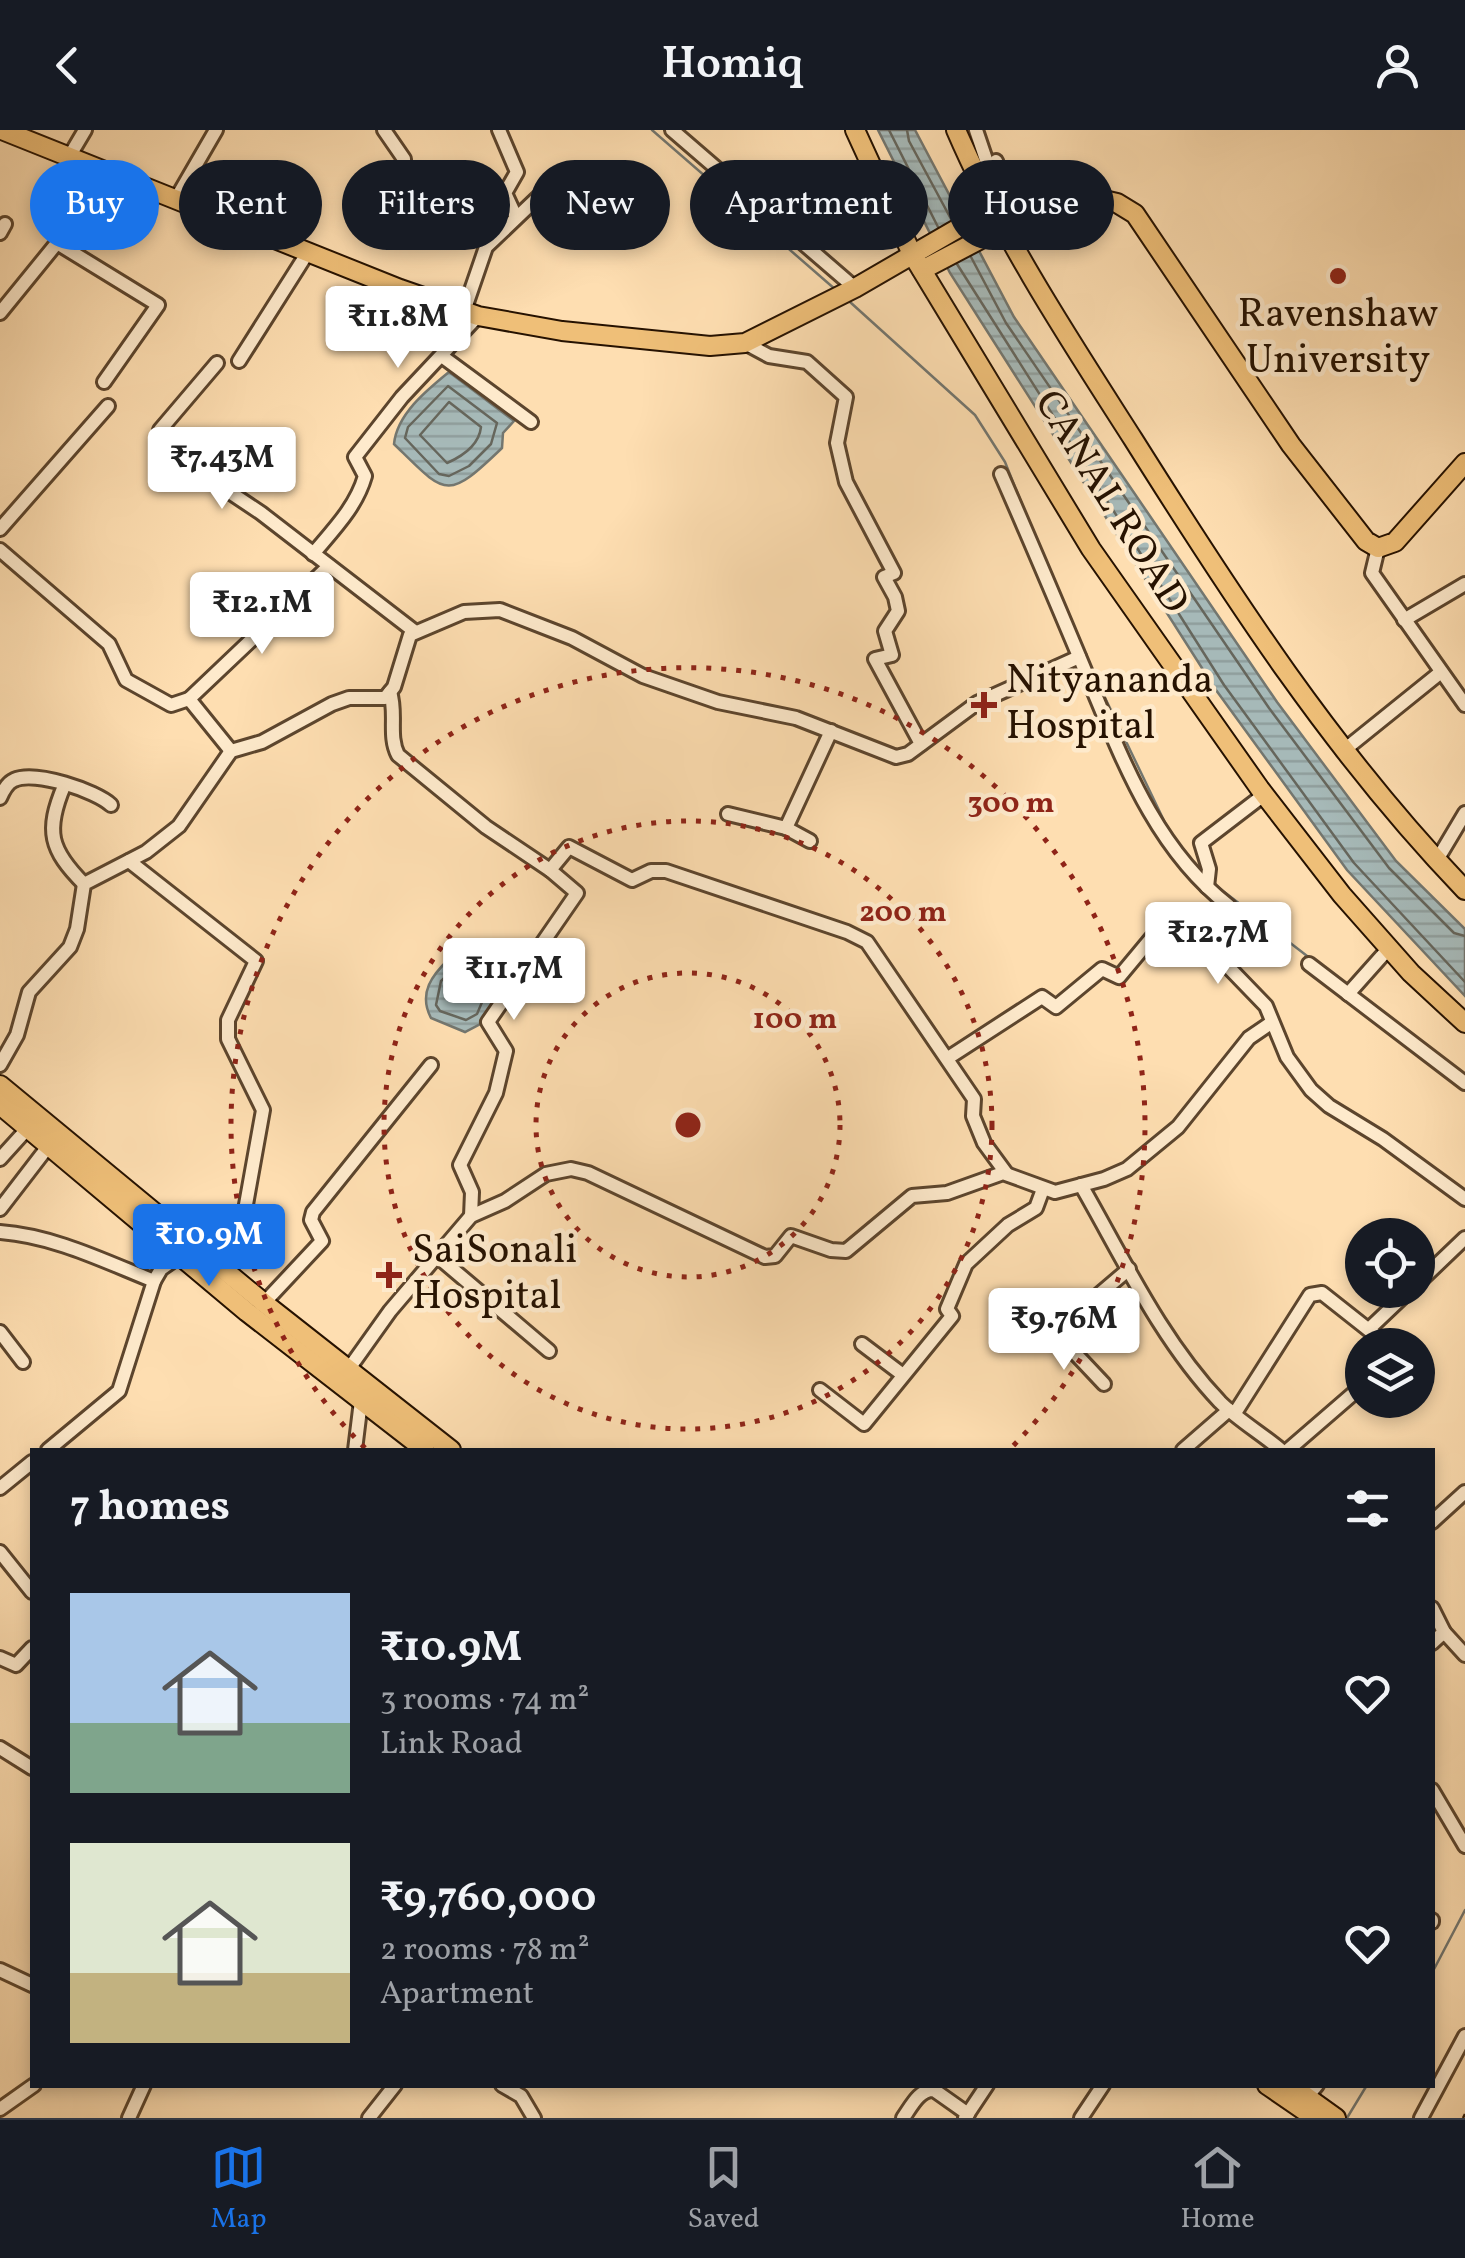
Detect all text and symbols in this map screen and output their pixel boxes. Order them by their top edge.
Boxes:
text: Homiq [661,34,804,97]
icon: back [40,38,95,93]
icon: person [1370,38,1425,93]
chip: Buy [30,160,159,250]
chip: Rent [179,160,322,250]
chip: Filters [342,160,510,250]
chip: New [530,160,670,250]
chip: Apartment [690,160,928,250]
chip: House [948,160,1114,250]
marker: Ravenshaw University [1327,265,1349,287]
pin: ₹11.8M [317,286,479,371]
place label: Ravenshaw University [1238,288,1438,390]
text: ₹11.8M [348,296,448,340]
street label: CANAL ROAD [1019,380,1201,626]
pin: ₹7.43M [141,427,303,512]
text: ₹7.43M [170,437,274,481]
pin: ₹12.1M [181,572,343,657]
text: ₹12.1M [212,582,312,626]
place label: Nityananda Hospital [1006,654,1213,756]
marker: Nityananda Hospital [971,692,997,718]
text: 300 m [967,783,1055,825]
text: 200 m [859,892,947,934]
pin: ₹12.7M [1137,902,1299,987]
text: ₹12.7M [1167,912,1269,956]
pin: ₹11.7M [433,938,595,1023]
text: ₹11.7M [465,948,563,992]
text: 100 m [753,999,837,1041]
centre of rings [670,1107,706,1143]
pin: ₹10.9M [128,1204,290,1289]
text: ₹10.9M [155,1214,263,1258]
map controls [1345,1218,1435,1418]
button: locate [1345,1218,1435,1308]
place label: SaiSonali Hospital [412,1224,577,1326]
marker: SaiSonali Hospital [376,1262,402,1288]
pin: ₹9.76M [983,1288,1145,1373]
text: ₹9.76M [1011,1298,1117,1342]
button: layers [1345,1328,1435,1418]
text: 7 homes [70,1479,230,1538]
icon: filters [1340,1481,1395,1536]
text: ₹10.9M [380,1620,522,1679]
icon: home [150,1633,270,1753]
icon: heart [1340,1666,1395,1721]
text: 3 rooms · 74 m² [380,1679,589,1723]
text: Link Road [380,1723,523,1767]
text: ₹9,760,000 [380,1870,596,1929]
icon: home [150,1883,270,2003]
icon: heart [1340,1916,1395,1971]
text: 2 rooms · 78 m² [380,1929,590,1973]
text: Apartment [380,1973,534,2017]
tab: Map [210,2140,267,2239]
tab: Saved [687,2140,760,2239]
tab: Home [1180,2140,1255,2239]

